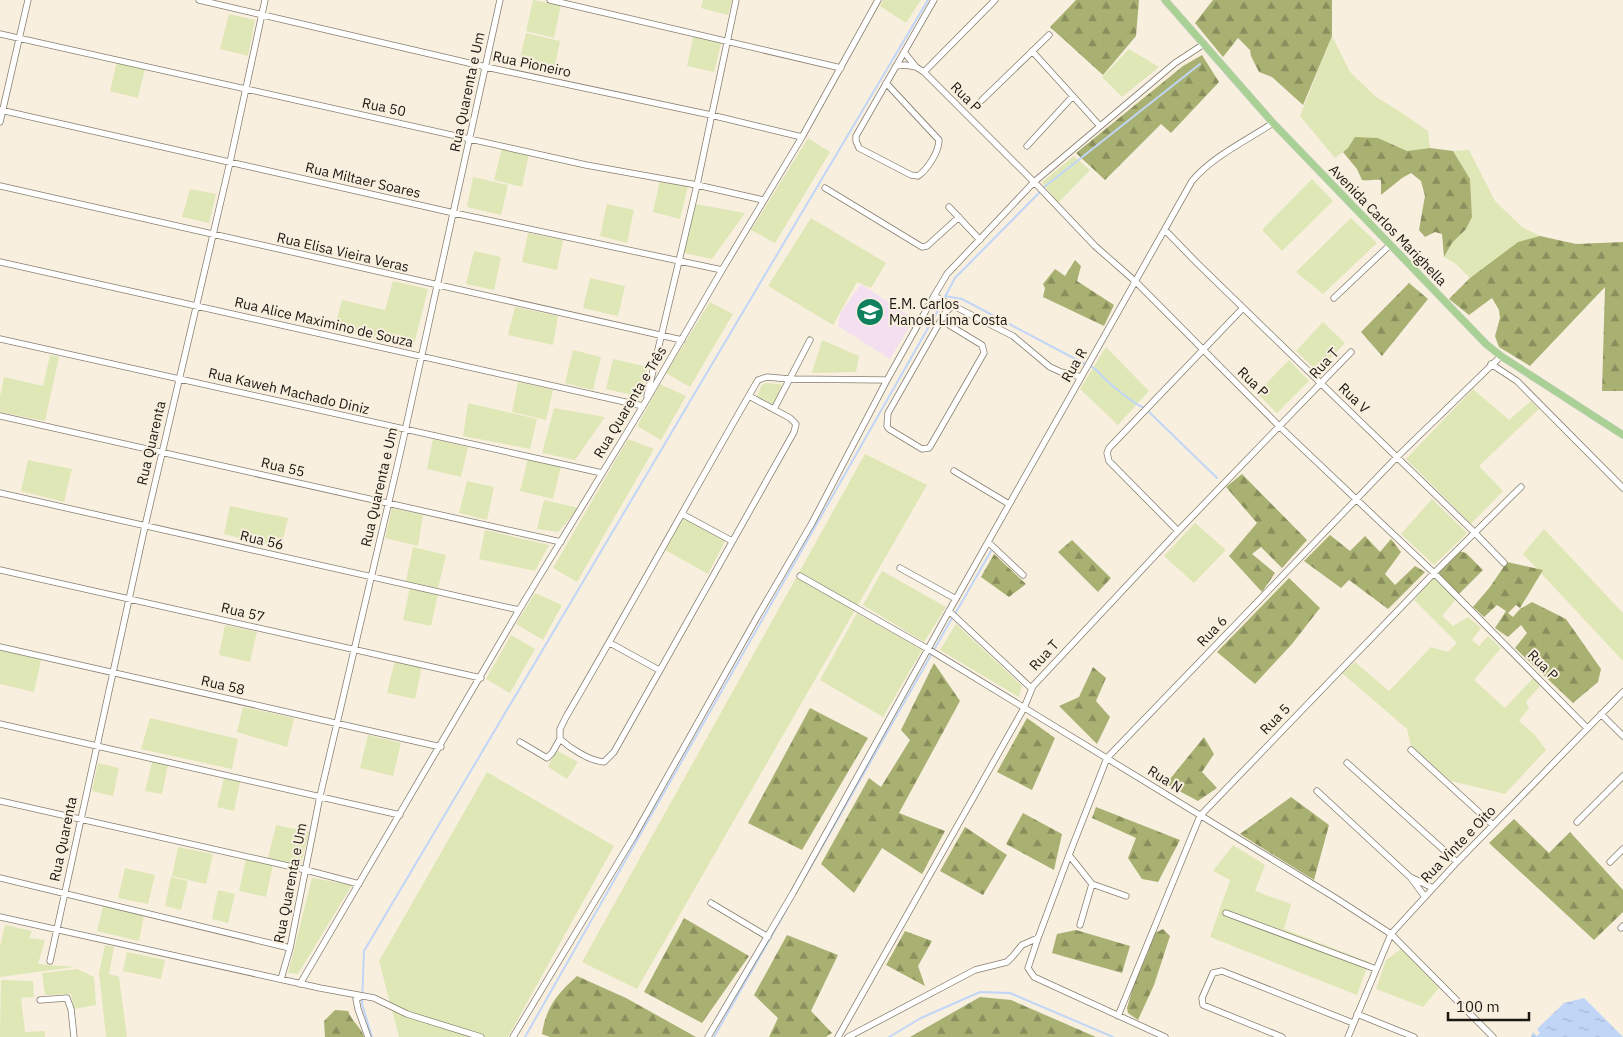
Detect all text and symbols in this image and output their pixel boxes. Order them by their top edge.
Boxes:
street label: Rua Quarenta e Um [445,30,489,154]
street label: Rua Pioneiro [491,47,573,81]
street label: Rua P [947,78,985,116]
street label: Rua 50 [360,94,408,120]
street label: Rua Miltaer Soares [304,158,423,202]
street label: Avenida Carlos Marighella [1325,160,1451,290]
street label: Rua Elisa Vieira Veras [275,228,411,276]
street label: Rua Alice Maximino de Souza [233,293,416,351]
place label: E.M. Carlos Manoel Lima Costa [889,295,1008,329]
school or university icon: E.M. Carlos Manoel Lima Costa [855,297,885,327]
street label: Rua Quarenta e Três [589,343,671,461]
street label: Rua T [1305,344,1343,382]
street label: Rua R [1057,345,1091,385]
street label: Rua P [1234,363,1272,401]
street label: Rua Kaweh Machado Diniz [207,364,372,418]
street label: Rua V [1335,379,1374,417]
street label: Rua Quarenta [133,399,170,487]
street label: Rua Quarenta e Um [356,425,402,549]
street label: Rua 55 [259,453,307,481]
street label: Rua 56 [238,526,286,554]
street label: Rua 57 [219,598,267,626]
street label: Rua 6 [1193,612,1231,650]
street label: Rua T [1025,636,1063,674]
street label: Rua P [1524,646,1562,684]
street label: Rua 58 [199,671,247,699]
street label: Rua 5 [1256,700,1294,738]
street label: Rua N [1144,761,1186,797]
street label: Rua Quarenta [45,794,81,883]
street label: Rua Vinte e Oito [1417,801,1500,886]
street label: Rua Quarenta e Um [270,821,310,945]
scale bar [1448,990,1529,1022]
text: 100 m [1456,997,1500,1016]

